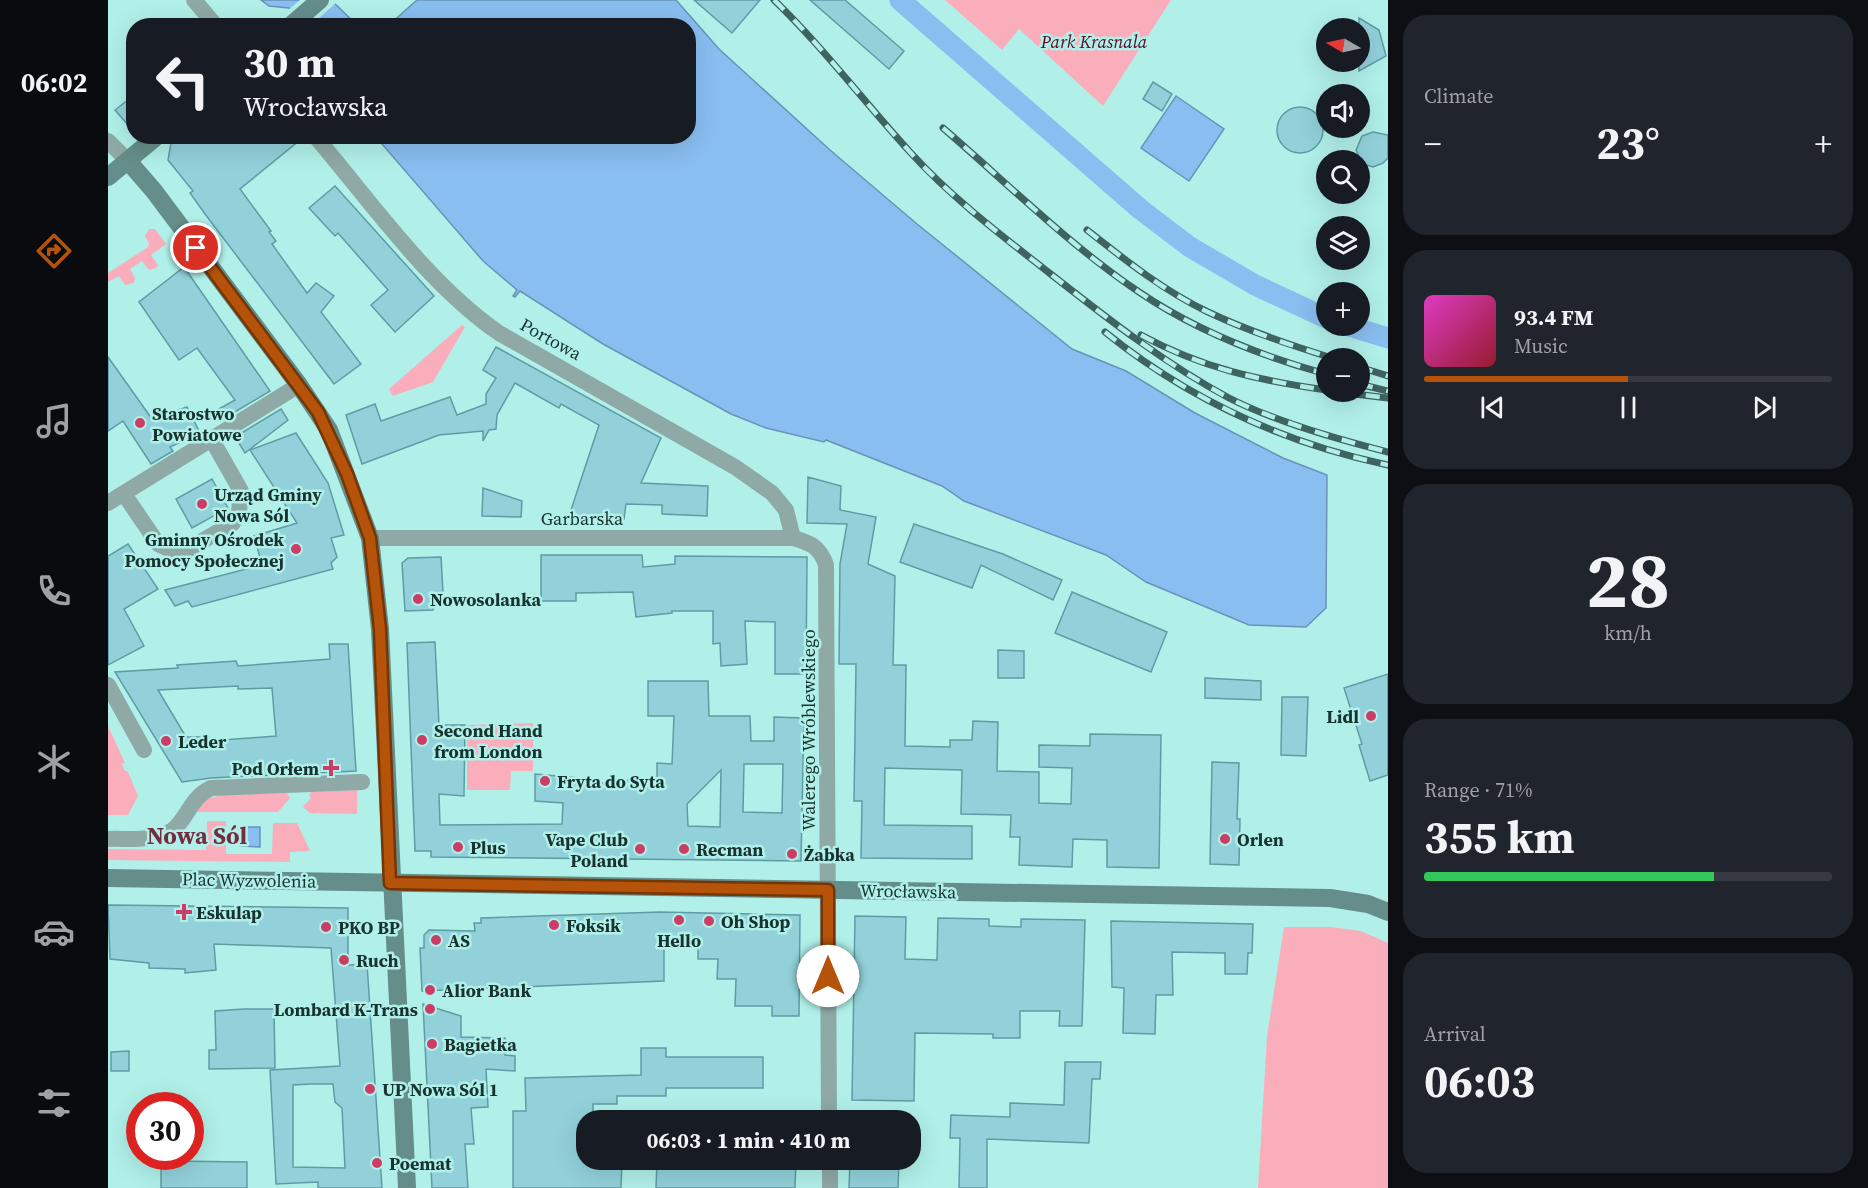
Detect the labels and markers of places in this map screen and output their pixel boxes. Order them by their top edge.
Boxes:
pin [170,222,221,273]
place label: Starostwo Powiatowe [152,401,242,447]
marker: Starostwo Powiatowe [133,416,147,430]
place label: Urząd Gminy Nowa Sól [214,482,322,528]
marker: Urząd Gminy Nowa Sól [195,497,209,511]
place label: Gminny Ośrodek Pomocy Społecznej [124,527,284,573]
marker: Gminny Ośrodek Pomocy Społecznej [289,542,303,556]
place label: Nowosolanka [430,587,542,612]
marker: Nowosolanka [411,592,425,606]
place label: Lidl [1326,704,1359,729]
marker: Lidl [1364,709,1378,723]
place label: Second Hand from London [434,718,543,764]
place label: Leder [178,729,227,754]
marker: Second Hand from London [415,733,429,747]
marker: Leder [159,734,173,748]
place label: Pod Orłem [231,756,319,781]
marker: Pod Orłem [324,761,338,775]
place label: Fryta do Syta [557,769,665,794]
marker: Fryta do Syta [538,774,552,788]
place label: Vape Club Poland [545,827,628,873]
place label: Orlen [1237,827,1284,852]
marker: Orlen [1218,832,1232,846]
place label: Plus [470,835,506,860]
place label: Recman [696,837,763,862]
marker: Plus [451,840,465,854]
marker: Vape Club Poland [633,842,647,856]
marker: Recman [677,842,691,856]
place label: Żabka [804,842,855,867]
marker: Żabka [785,847,799,861]
place label: Eskulap [196,900,262,925]
marker: Eskulap [177,905,191,919]
place label: Oh Shop [721,909,790,934]
place label: Foksik [566,913,621,938]
marker: Hello [672,913,686,927]
marker: Oh Shop [702,914,716,928]
place label: PKO BP [338,915,400,940]
marker: Foksik [547,918,561,932]
marker: PKO BP [319,920,333,934]
place label: AS [448,928,470,953]
place label: Hello [657,928,701,953]
marker: AS [429,933,443,947]
place label: Ruch [356,948,399,973]
marker: Ruch [337,953,351,967]
place label: Alior Bank [442,978,531,1003]
marker: Alior Bank [423,983,437,997]
place label: Lombard K-Trans [274,997,418,1022]
marker: Lombard K-Trans [423,1002,437,1016]
place label: Bagietka [444,1032,517,1057]
marker: Bagietka [425,1037,439,1051]
place label: UP Nowa Sól 1 [382,1077,499,1102]
marker: UP Nowa Sól 1 [363,1082,377,1096]
place label: Poemat [389,1151,452,1176]
marker: Poemat [370,1156,384,1170]

